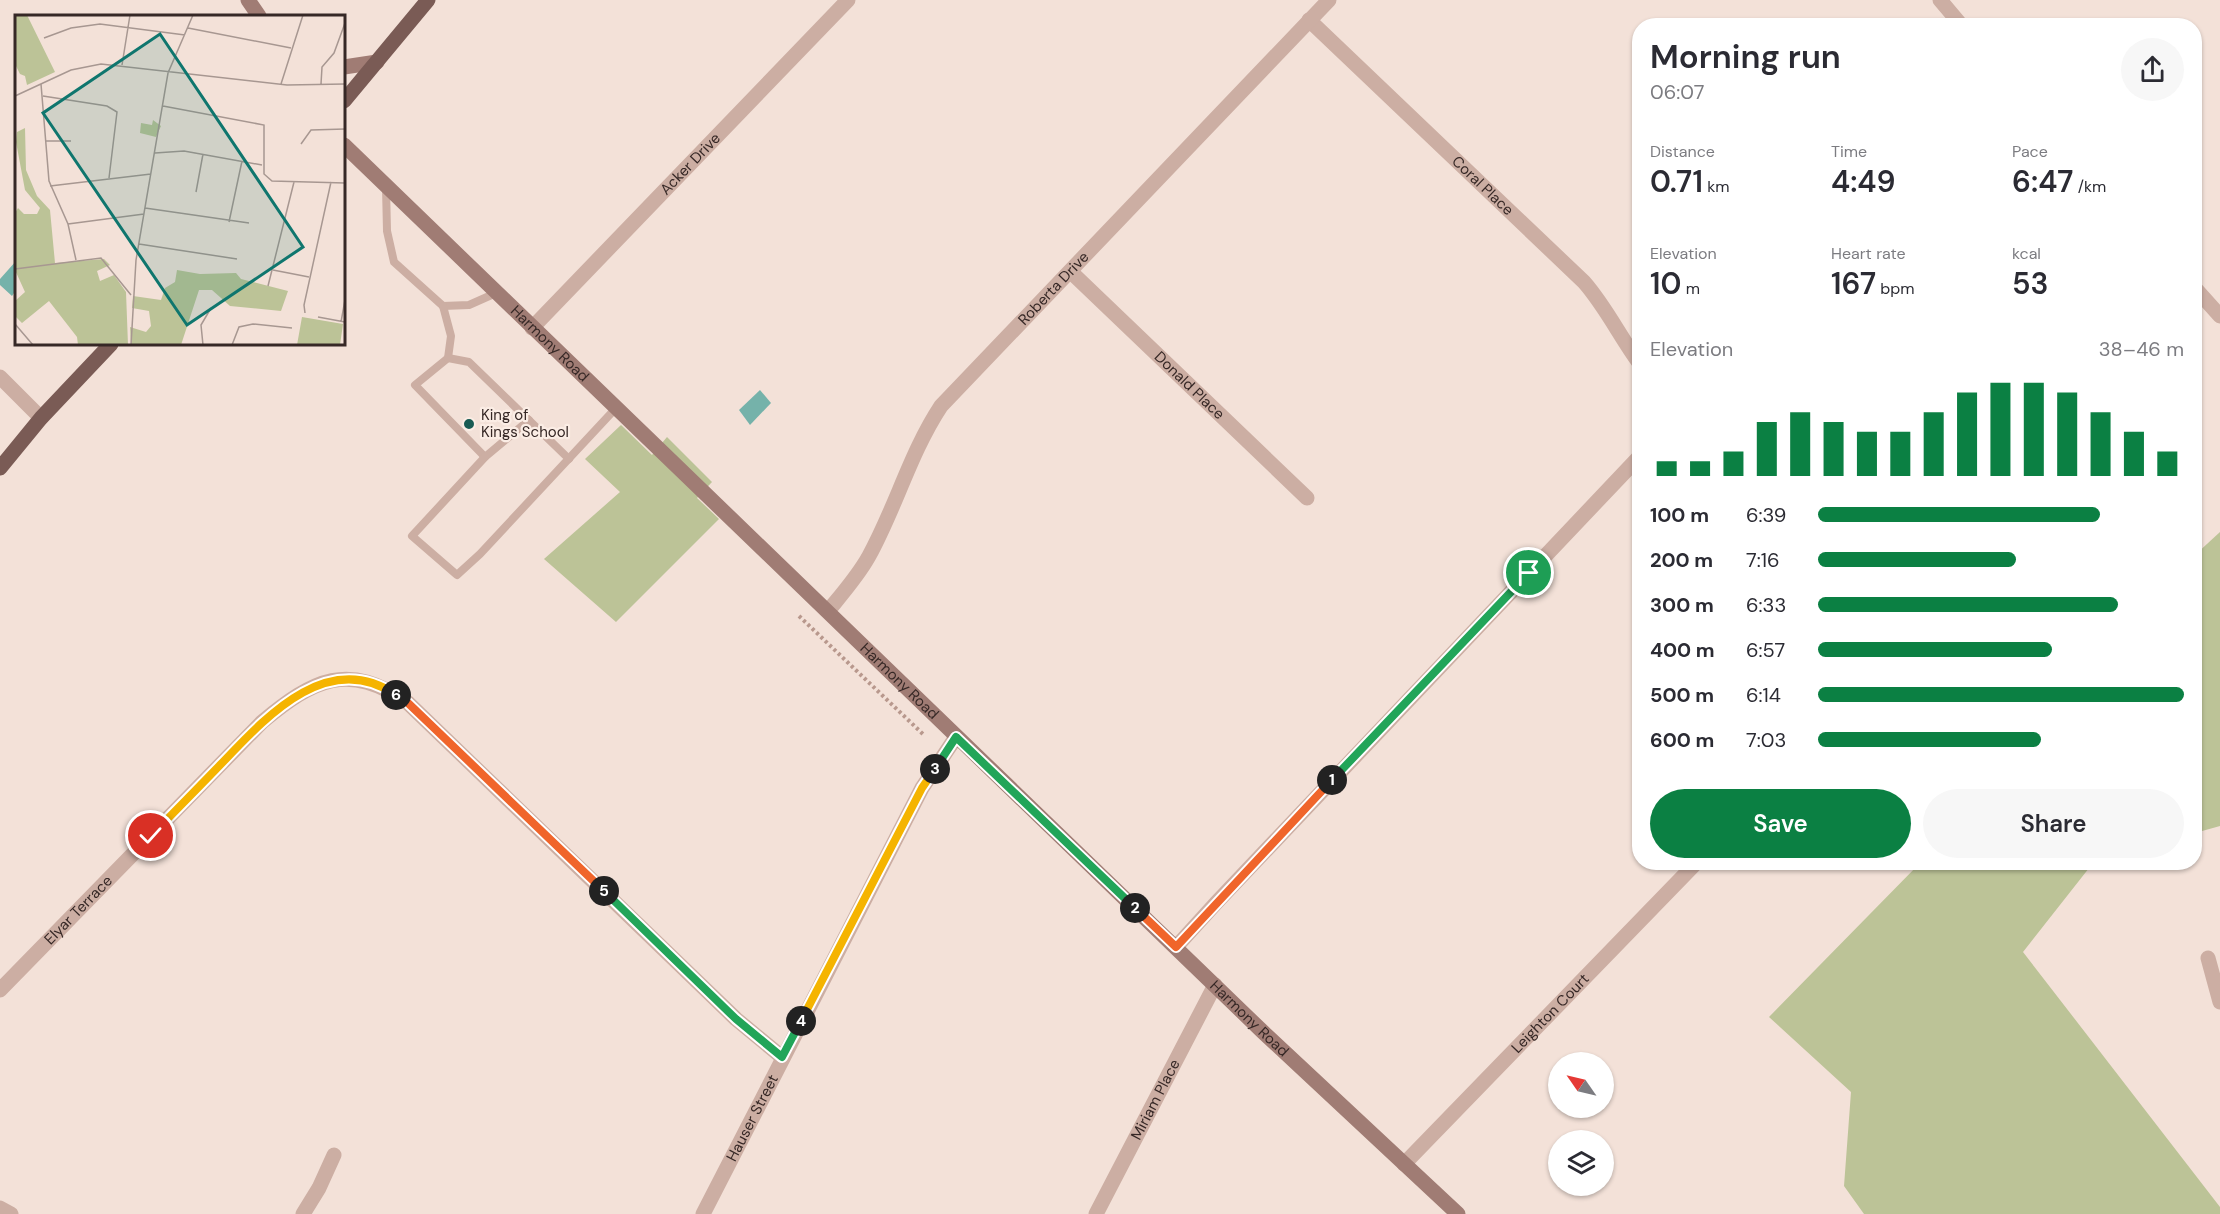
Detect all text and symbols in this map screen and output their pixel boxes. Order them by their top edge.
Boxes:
inset map [15,15,345,345]
text: Morning run [1650,35,1841,78]
button: share [2121,38,2184,101]
text: 06:07 [1650,79,1704,105]
street label: Acker Drive [656,128,725,199]
text: Distance [1650,141,1715,162]
text: Time [1831,141,1867,162]
text: Pace [2012,141,2048,162]
street label: Coral Place [1448,151,1518,220]
text: 0.71 [1650,162,1703,201]
text: 4:49 [1831,162,1895,201]
text: 6:47 [2012,162,2073,201]
text: km [1703,176,1729,197]
text: /km [2073,176,2106,197]
text: Elevation [1650,243,1717,264]
text: Heart rate [1831,243,1906,264]
text: kcal [2012,243,2041,264]
street label: Roberta Drive [1014,247,1093,329]
text: 10 [1650,264,1681,303]
text: 167 [1831,264,1876,303]
text: 53 [2012,264,2049,303]
text: m [1681,278,1700,299]
text: bpm [1876,278,1915,299]
street label: Harmony Road [506,301,593,386]
text: Elevation [1650,336,1733,362]
text: 38–46 m [2099,336,2184,362]
street label: Donald Place [1150,347,1229,424]
place label: King of Kings School [481,405,569,442]
marker: King of Kings School [462,417,476,431]
text: 100 m [1650,502,1709,528]
text: 6:39 [1746,502,1786,528]
pin [1503,547,1554,598]
text: 200 m [1650,547,1713,573]
text: 7:16 [1746,547,1780,573]
icon: arrive [1512,556,1545,589]
text: 300 m [1650,592,1714,618]
text: 6:33 [1746,592,1786,618]
text: 400 m [1650,637,1715,663]
text: 6:57 [1746,637,1785,663]
street label: Harmony Road [856,639,943,724]
pin: 6 [381,680,411,710]
text: 500 m [1650,682,1714,708]
text: 6:14 [1746,682,1781,708]
text: 6 [391,684,401,705]
text: 600 m [1650,727,1714,753]
text: 7:03 [1746,727,1786,753]
pin: 3 [920,754,950,784]
text: 3 [930,758,940,779]
pin: 1 [1317,765,1347,795]
text: 1 [1329,769,1335,790]
button: Save [1650,789,1911,858]
button: Share [1923,789,2184,858]
pin [125,810,176,861]
icon: check [134,819,167,852]
street label: Elyar Terrace [40,871,117,949]
pin: 5 [589,876,619,906]
text: 5 [599,880,609,901]
pin: 2 [1120,893,1150,923]
text: 2 [1130,897,1140,918]
street label: Leighton Court [1507,969,1594,1057]
street label: Harmony Road [1206,976,1293,1061]
pin: 4 [786,1006,816,1036]
text: 4 [796,1010,806,1031]
north arrow [1548,1052,1614,1118]
map controls [1548,1052,1614,1196]
street label: Miriam Place [1126,1056,1185,1143]
street label: Hauser Street [722,1071,783,1165]
button: layers [1548,1130,1614,1196]

